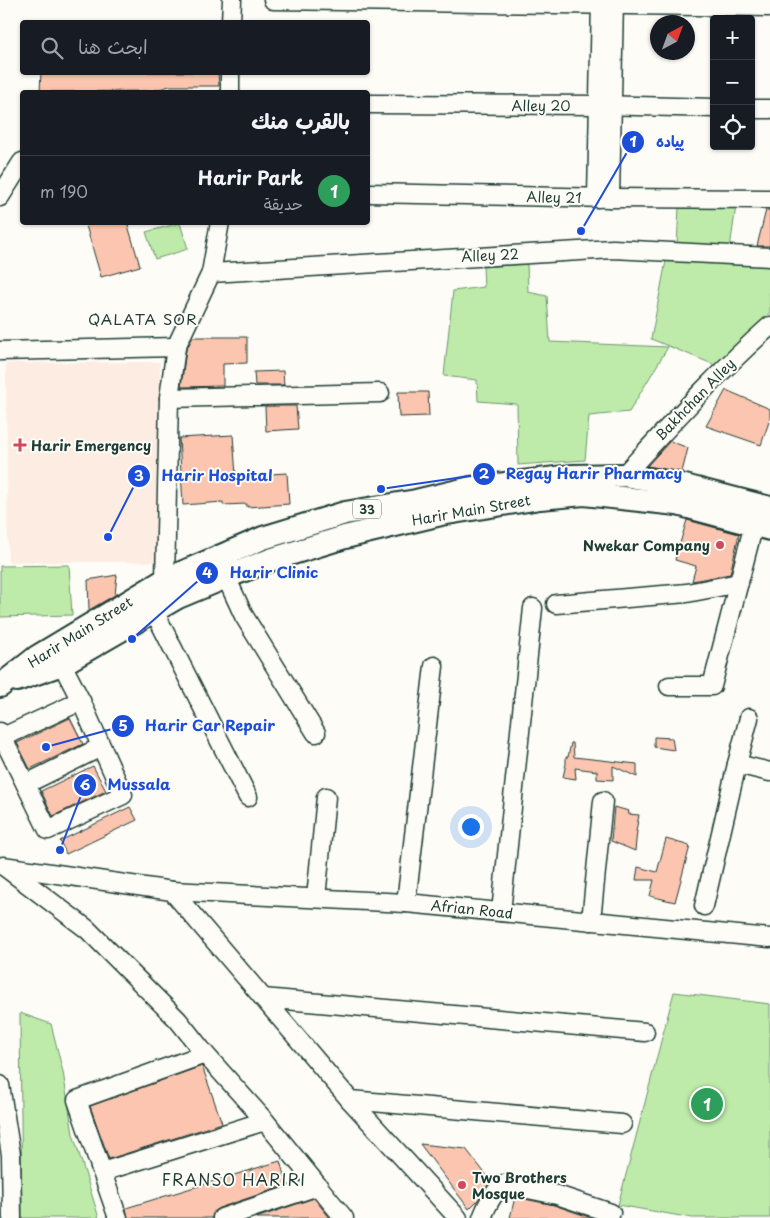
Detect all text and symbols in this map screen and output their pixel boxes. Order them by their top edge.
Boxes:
north arrow [650,15,695,60]
map controls [710,15,755,150]
button: + [710,15,755,60]
search box [20,20,370,75]
text: ابحث هنا [78,32,148,60]
icon: search [38,34,66,62]
button: − [710,60,755,105]
street label: Alley 20 [512,95,571,116]
text: بالقرب منك [251,104,350,136]
button: locate [710,105,755,150]
callout: پیادە [621,127,694,157]
text: 1 [629,129,637,152]
text: پیادە [656,129,685,152]
text: Harir Park [198,163,303,191]
text: 190 m [40,179,88,203]
text: 1 [330,179,338,203]
street label: Alley 21 [526,186,582,208]
text: حديقة [264,191,303,215]
street label: Alley 22 [461,243,519,267]
district label: QALATA SOR [88,307,198,330]
street label: Bakhchan Alley [650,353,740,445]
place label: Harir Emergency [31,435,151,456]
marker: Harir Emergency [13,438,27,452]
callout: Regay Harir Pharmacy [471,459,693,489]
callout: ‌Harir Hospital [127,461,283,491]
text: 2 [479,461,490,484]
text: Regay Harir Pharmacy [506,461,682,484]
text: 3 [134,463,144,486]
text: ‌Harir Hospital [161,463,273,486]
street label: Harir Main Street [410,489,532,531]
road number: 33 [353,499,381,518]
place label: Nwekar Company [583,535,710,556]
marker: Nwekar Company [714,539,726,551]
callout: Harir Clinic [194,558,329,588]
text: 4 [202,560,212,583]
text: Harir Clinic [230,560,318,583]
street label: Harir Main Street [24,591,137,673]
callout: Harir Car Repair [110,711,285,741]
text: 5 [118,713,128,736]
text: Harir Car Repair [145,713,275,736]
callout: Mussala [72,770,180,800]
text: 6 [80,772,91,795]
text: Mussala [107,772,171,795]
your location [458,814,484,840]
street label: Afrian Road [430,894,514,924]
pin: 1 [691,1085,723,1123]
district label: FRANSO HARIRI [162,1167,306,1191]
place label: Two Brothers Mosque [472,1167,567,1204]
marker: Two Brothers Mosque [456,1179,468,1191]

